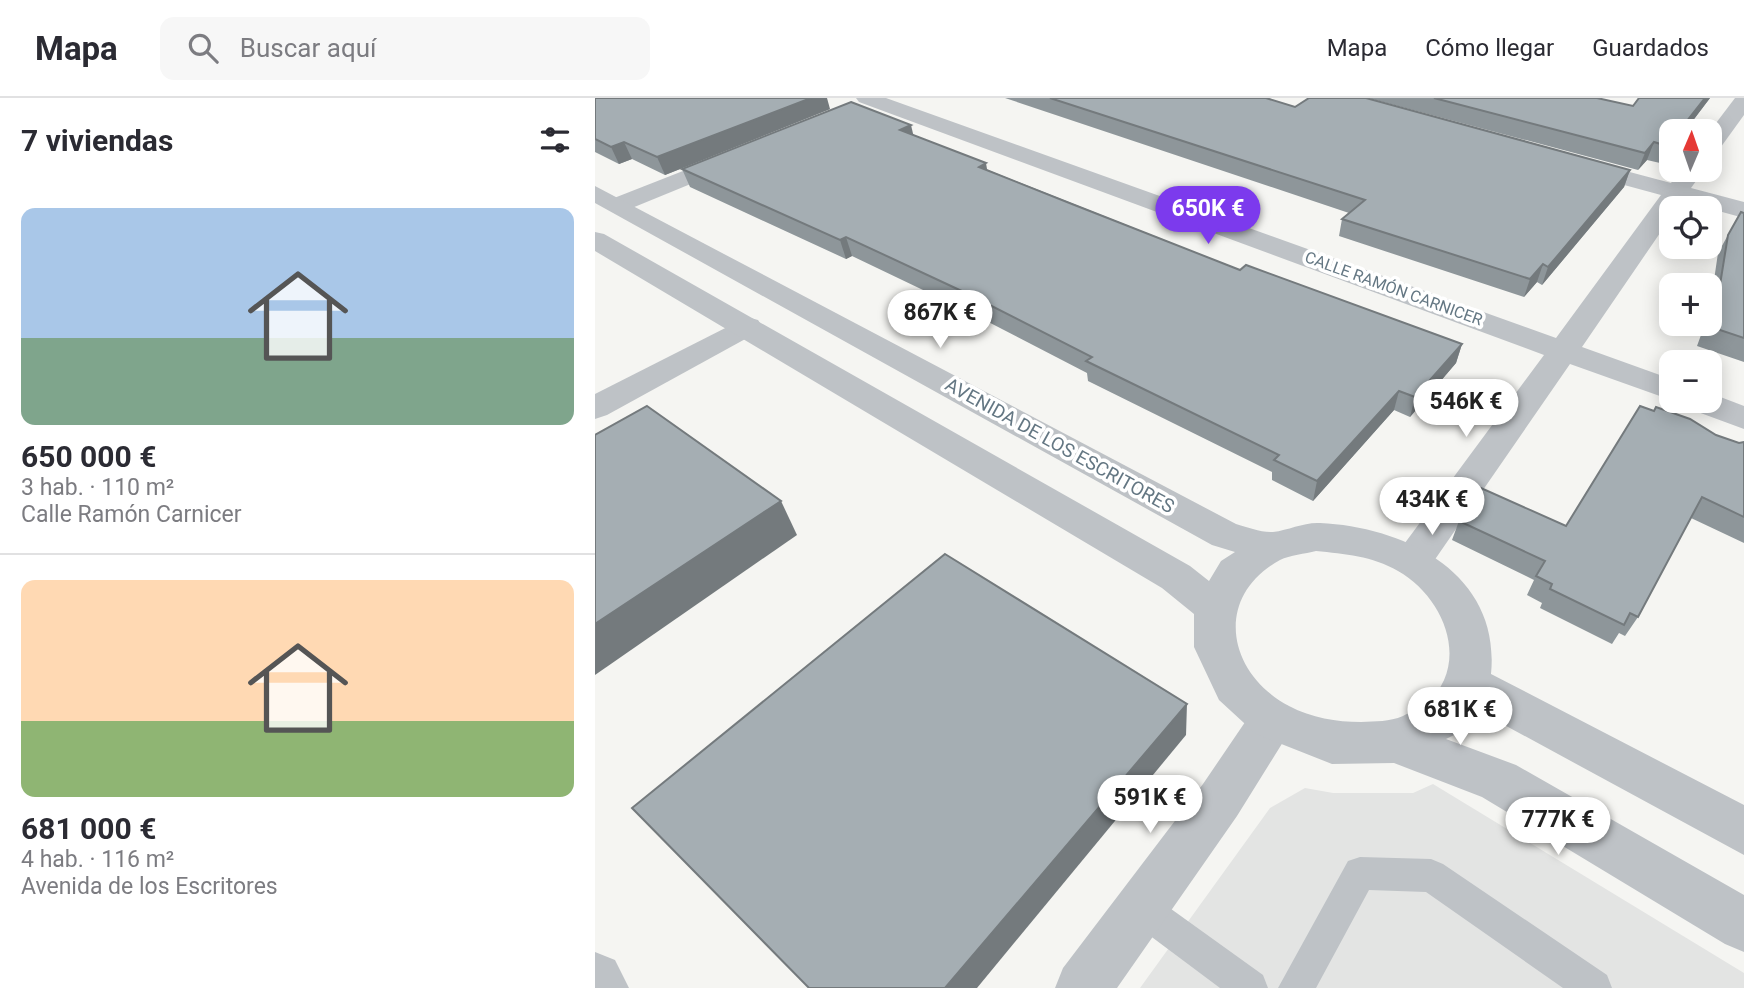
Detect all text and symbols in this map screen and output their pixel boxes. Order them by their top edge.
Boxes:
search box [160,17,650,80]
text: Mapa [35,29,118,68]
icon: search [184,29,222,67]
text: Buscar aquí [240,33,376,63]
text: Mapa [1327,34,1387,62]
text: Cómo llegar [1425,34,1554,62]
text: Guardados [1592,34,1709,62]
north arrow [1659,119,1722,182]
map controls [1659,119,1722,413]
icon: filters [536,121,574,159]
text: 7 viviendas [21,123,173,158]
pin: 650K € [1151,186,1265,246]
text: 650K € [1171,195,1245,222]
button: locate [1659,196,1722,259]
street label: CALLE RAMÓN CARNICER [1302,247,1486,330]
icon: home [235,253,361,379]
button: + [1659,273,1722,336]
pin: 867K € [883,290,997,350]
text: 867K € [903,299,977,326]
button: − [1659,350,1722,413]
street label: AVENIDA DE LOS ESCRITORES [941,373,1178,518]
pin: 546K € [1409,380,1523,439]
text: 546K € [1429,388,1503,415]
text: 650 000 € [21,439,156,474]
text: 3 hab. · 110 m² [21,474,174,501]
pin: 434K € [1375,478,1489,537]
text: 434K € [1395,486,1469,513]
text: Calle Ramón Carnicer [21,501,242,528]
icon: home [235,625,361,751]
pin: 681K € [1403,688,1517,747]
text: 681K € [1423,696,1497,723]
pin: 591K € [1093,776,1207,835]
text: 591K € [1113,784,1187,811]
pin: 777K € [1501,798,1615,857]
text: 777K € [1521,806,1595,833]
text: 681 000 € [21,811,156,846]
text: 4 hab. · 116 m² [21,846,174,873]
text: Avenida de los Escritores [21,873,278,900]

